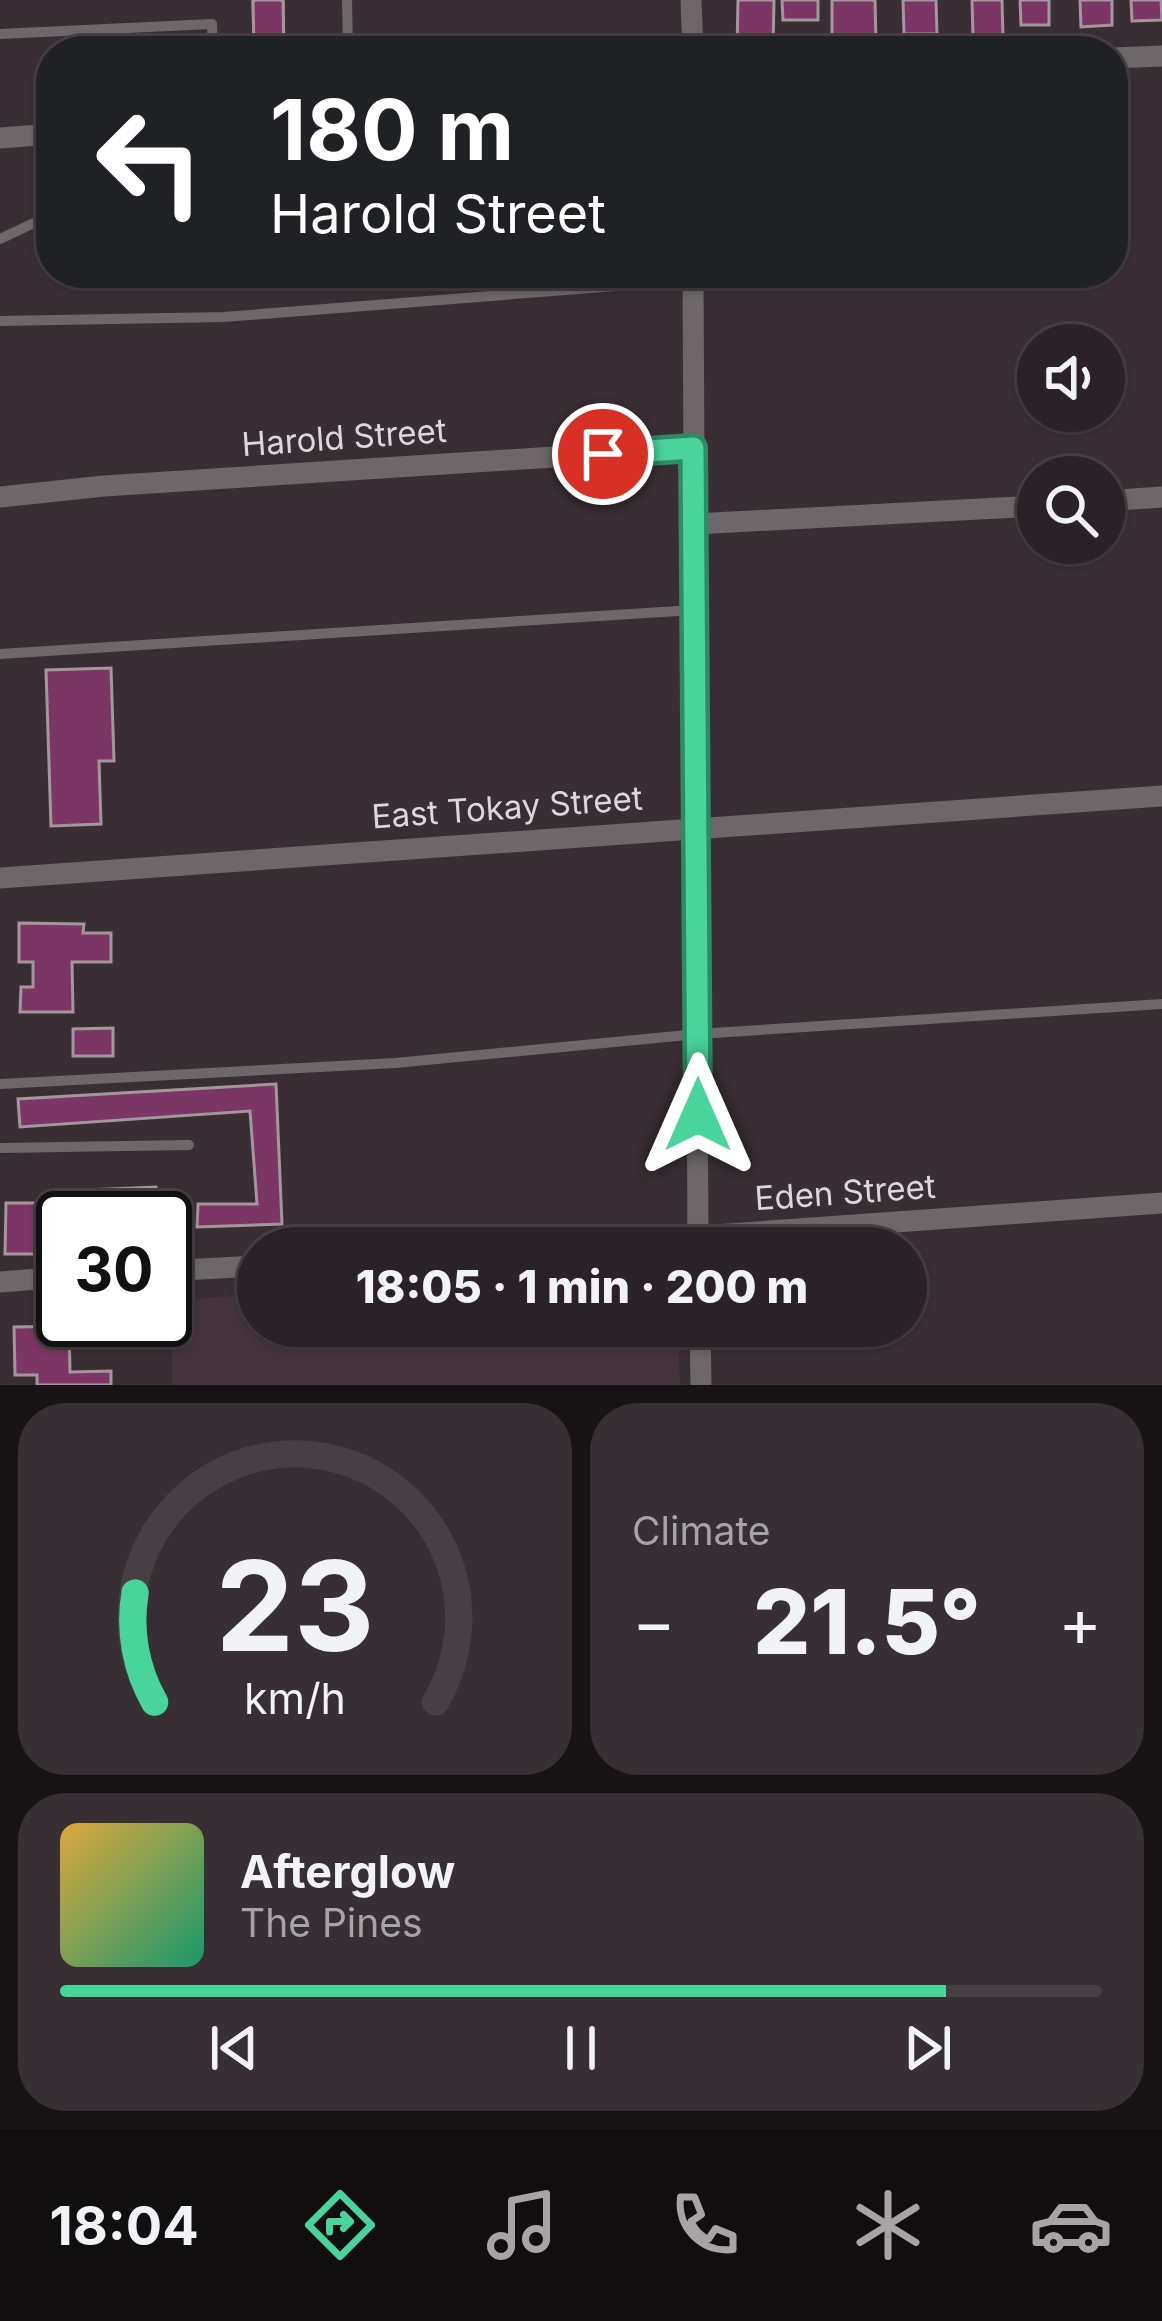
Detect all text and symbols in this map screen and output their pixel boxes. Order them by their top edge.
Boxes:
text: 180 m [270,79,514,180]
icon: left [72,84,228,240]
text: Harold Street [270,181,606,246]
map controls [1017,324,1125,564]
button: sound [1017,324,1125,432]
pin [552,403,654,505]
street label: Harold Street [240,410,448,464]
icon: arrive [570,421,636,487]
button: search [1017,456,1125,564]
street label: East Tokay Street [370,778,644,836]
position arrow [635,1052,761,1178]
street label: Eden Street [753,1166,937,1218]
speed limit sign: 30 [36,1191,192,1347]
text: 18:05 · 1 min · 200 m [356,1259,808,1314]
text: Climate [632,1507,771,1554]
text: 23 [215,1530,375,1681]
text: 21.5° [753,1567,981,1676]
text: − [632,1582,676,1662]
text: + [1058,1582,1102,1662]
text: km/h [244,1672,346,1724]
text: Afterglow [240,1844,455,1899]
text: The Pines [240,1899,423,1946]
icon: previous [201,2015,267,2081]
icon: pause [548,2015,614,2081]
icon: next [895,2015,961,2081]
icon: directions [298,2183,382,2267]
icon: music [480,2183,564,2267]
icon: phone [663,2183,747,2267]
icon: climate [846,2183,930,2267]
icon: car [1029,2183,1113,2267]
text: 18:04 [49,2193,199,2258]

